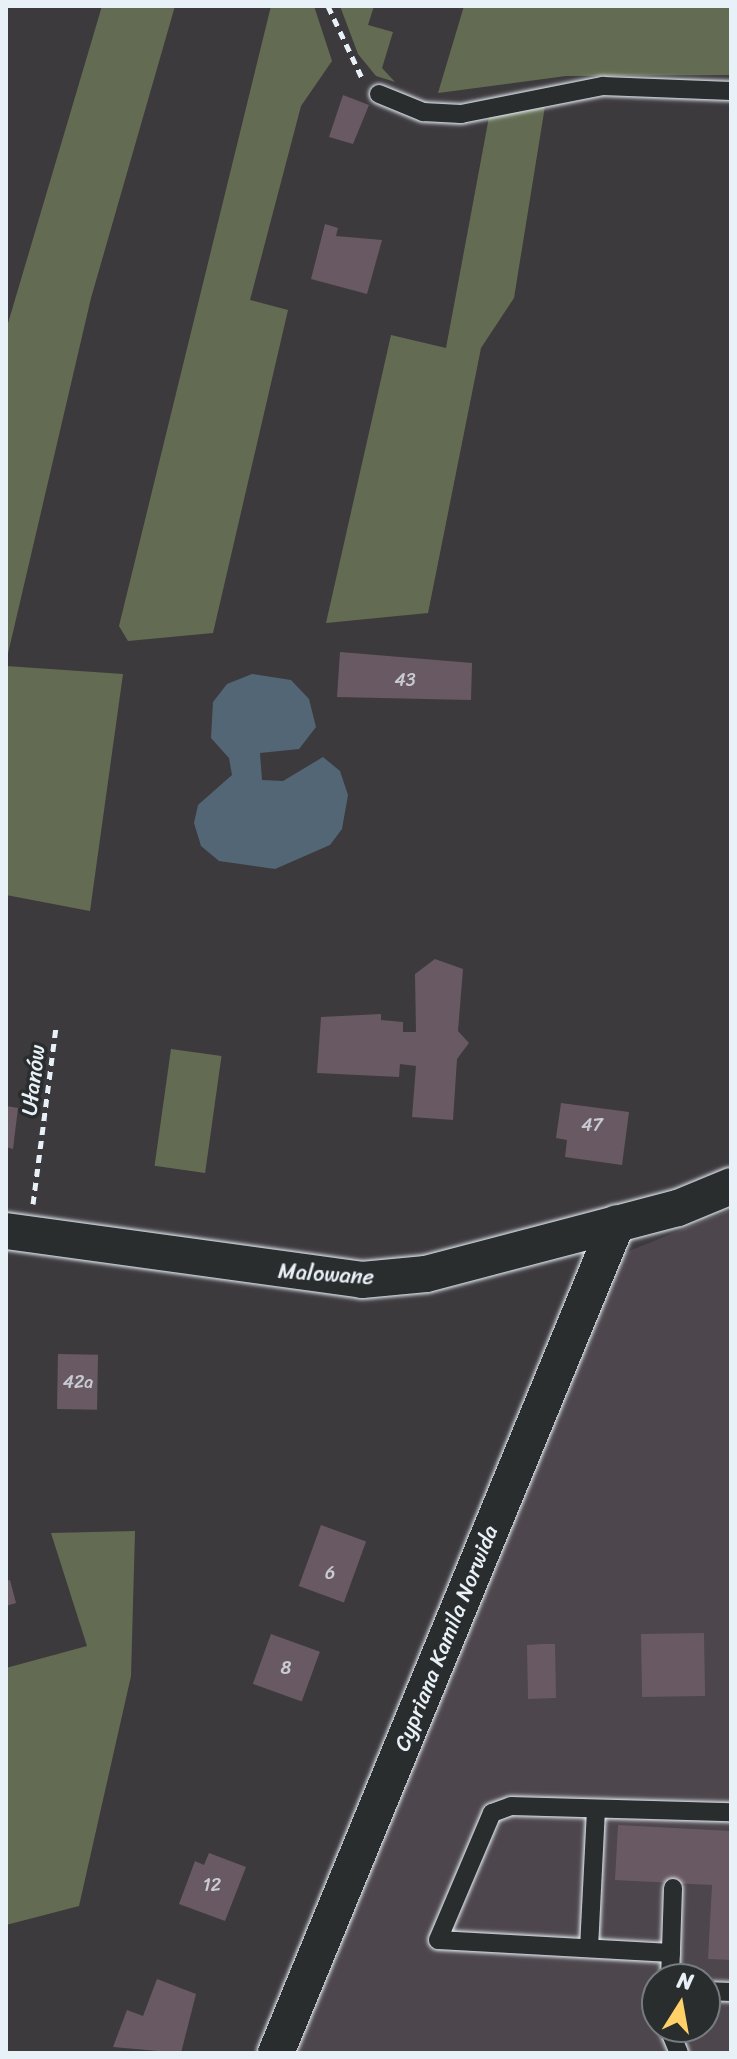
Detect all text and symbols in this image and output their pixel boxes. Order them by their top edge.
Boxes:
house number: 43 [394,669,416,691]
street label: Ułanów [16,1043,50,1117]
house number: 47 [581,1114,603,1136]
street label: Malowane [277,1257,375,1291]
house number: 42a [63,1371,93,1393]
street label: Cypriana Kamila Norwida [389,1521,503,1755]
house number: 6 [325,1562,335,1584]
house number: 8 [281,1657,291,1679]
house number: 12 [203,1874,221,1896]
text: N [674,1960,696,2002]
north arrow [641,1963,721,2043]

